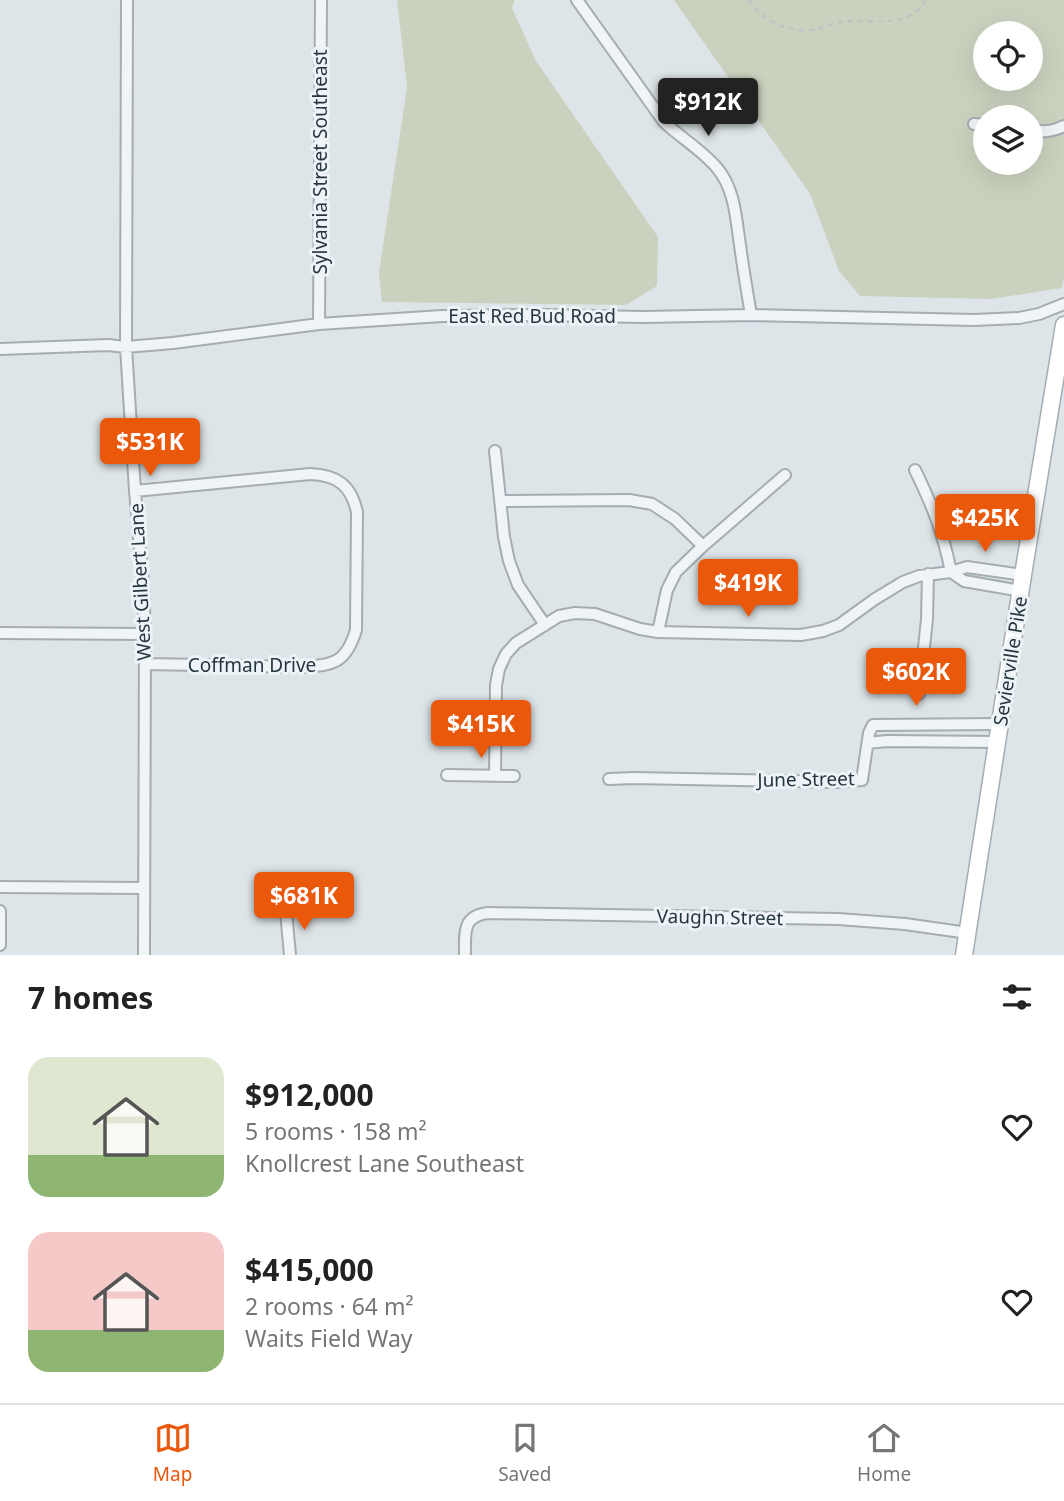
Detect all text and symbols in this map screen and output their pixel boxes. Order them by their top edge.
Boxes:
map controls [973,21,1043,175]
button: locate [973,21,1043,91]
street label: Sylvania Street Southeast [307,49,333,275]
pin: $912K [659,78,757,138]
text: $912K [674,85,742,117]
button: layers [973,105,1043,175]
street label: East Red Bud Road [448,303,616,329]
pin: $531K [101,419,199,478]
text: $531K [116,425,184,457]
pin: $425K [936,494,1034,554]
text: $425K [951,501,1019,533]
street label: West Gilbert Lane [123,503,157,661]
pin: $419K [699,560,797,619]
text: $419K [714,566,782,598]
street label: Sevierville Pike [987,594,1033,728]
pin: $602K [867,648,965,708]
street label: Coffman Drive [188,652,316,678]
text: $602K [882,655,950,687]
pin: $415K [432,700,530,760]
text: $415K [447,707,515,739]
street label: June Street [755,765,855,793]
pin: $681K [255,872,353,932]
text: $681K [270,879,338,911]
street label: Vaughn Street [656,903,784,931]
text: 7 homes [28,977,153,1018]
icon: filters [998,978,1036,1016]
text: $912,000 [245,1074,374,1115]
icon: home [84,1085,168,1169]
icon: heart [998,1108,1036,1146]
text: 5 rooms · 158 m² [245,1115,427,1147]
text: Knollcrest Lane Southeast [245,1147,524,1179]
text: $415,000 [245,1249,374,1290]
icon: home [84,1260,168,1344]
icon: heart [998,1283,1036,1321]
text: 2 rooms · 64 m² [245,1290,414,1322]
text: Waits Field Way [245,1322,413,1354]
tab: Map [153,1419,192,1487]
tab: Saved [498,1419,551,1487]
tab: Home [857,1419,911,1487]

